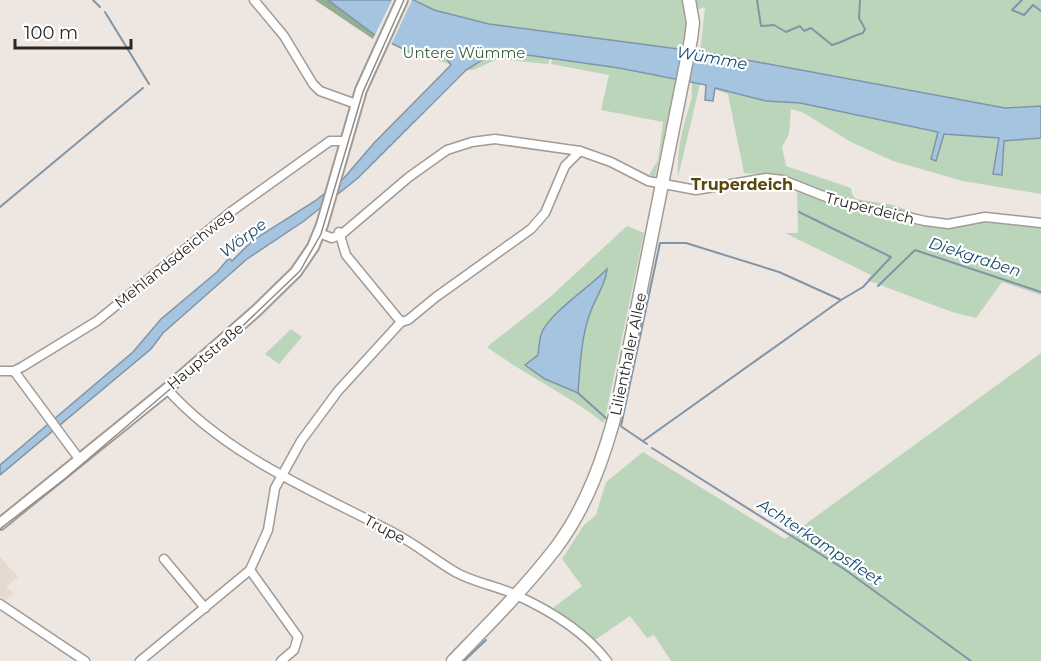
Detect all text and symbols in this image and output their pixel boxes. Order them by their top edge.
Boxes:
scale bar [15,12,130,50]
text: 100 m [24,22,78,44]
water label: Wümme [675,42,749,74]
park label: Untere Wümme [403,43,525,62]
district label: Truperdeich [691,175,793,194]
street label: Truperdeich [823,188,917,228]
street label: Mehlandsdeichweg [111,204,237,312]
water label: Wörpe [216,214,270,262]
water label: Diekgraben [927,233,1023,281]
street label: Lilienthaler Allee [606,291,650,417]
street label: Hauptstraße [163,318,247,394]
water label: Achterkampsfleet [753,494,886,590]
street label: Trupe [361,510,409,548]

